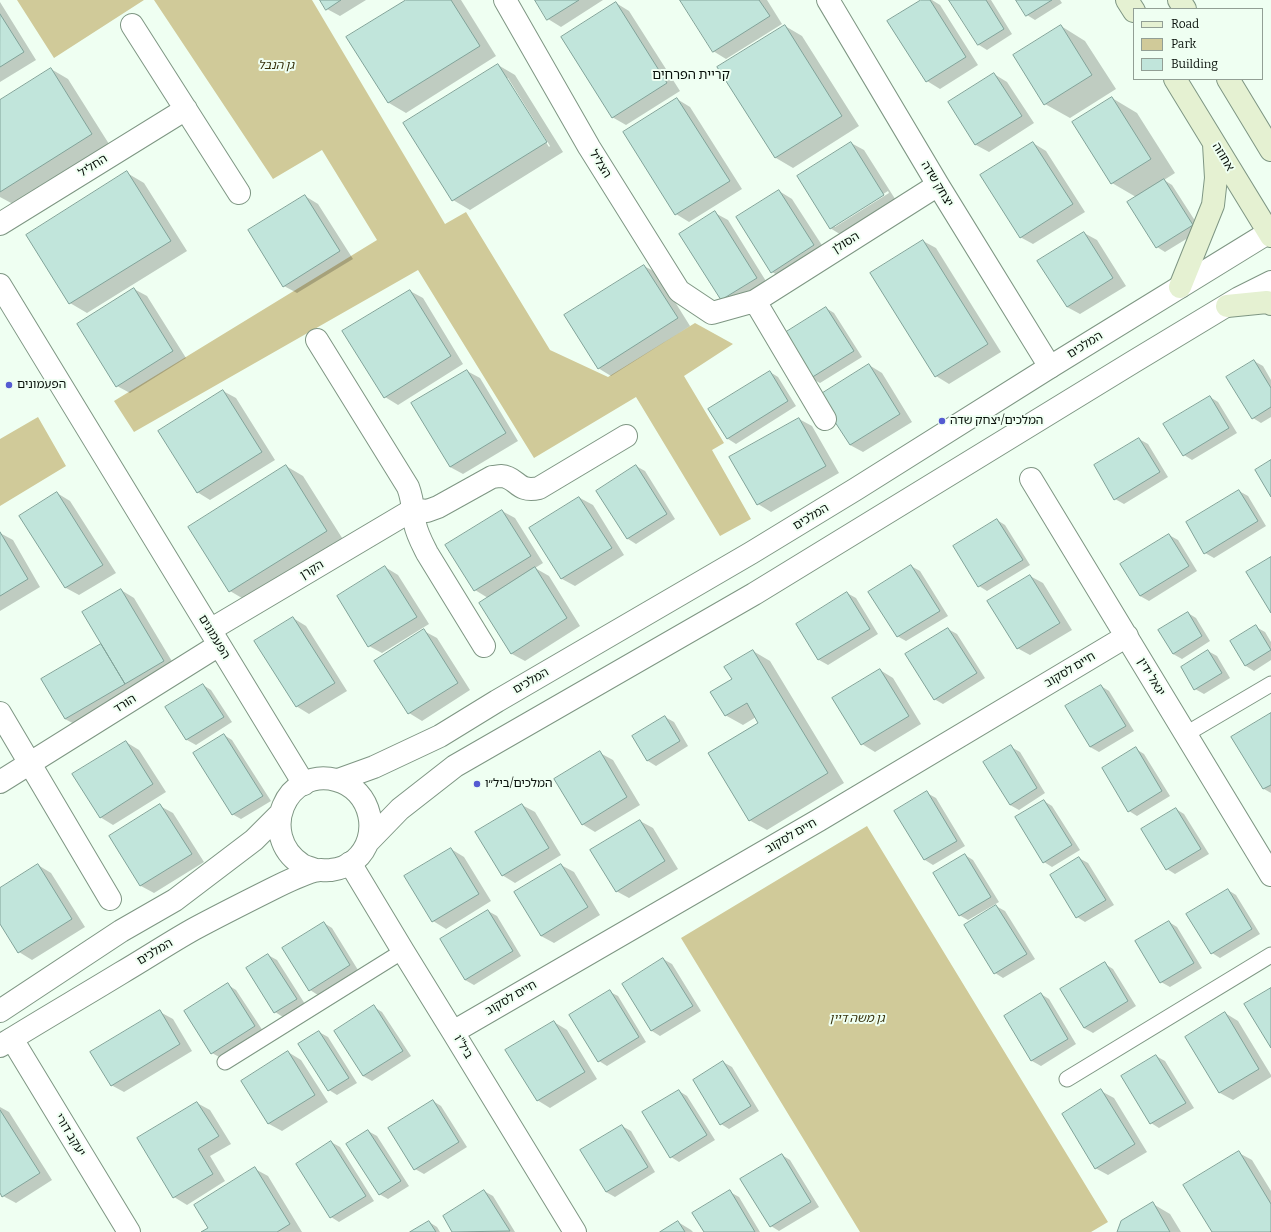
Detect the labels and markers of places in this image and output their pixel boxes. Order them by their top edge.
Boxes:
place label: הפעמונים [17,378,66,392]
marker: הפעמונים [4,380,14,390]
place label: המלכים/יצחק שדה [950,414,1043,428]
marker: המלכים/יצחק שדה [937,416,947,426]
place label: המלכים/ביל״ו [485,777,552,791]
marker: המלכים/ביל״ו [472,779,482,789]

